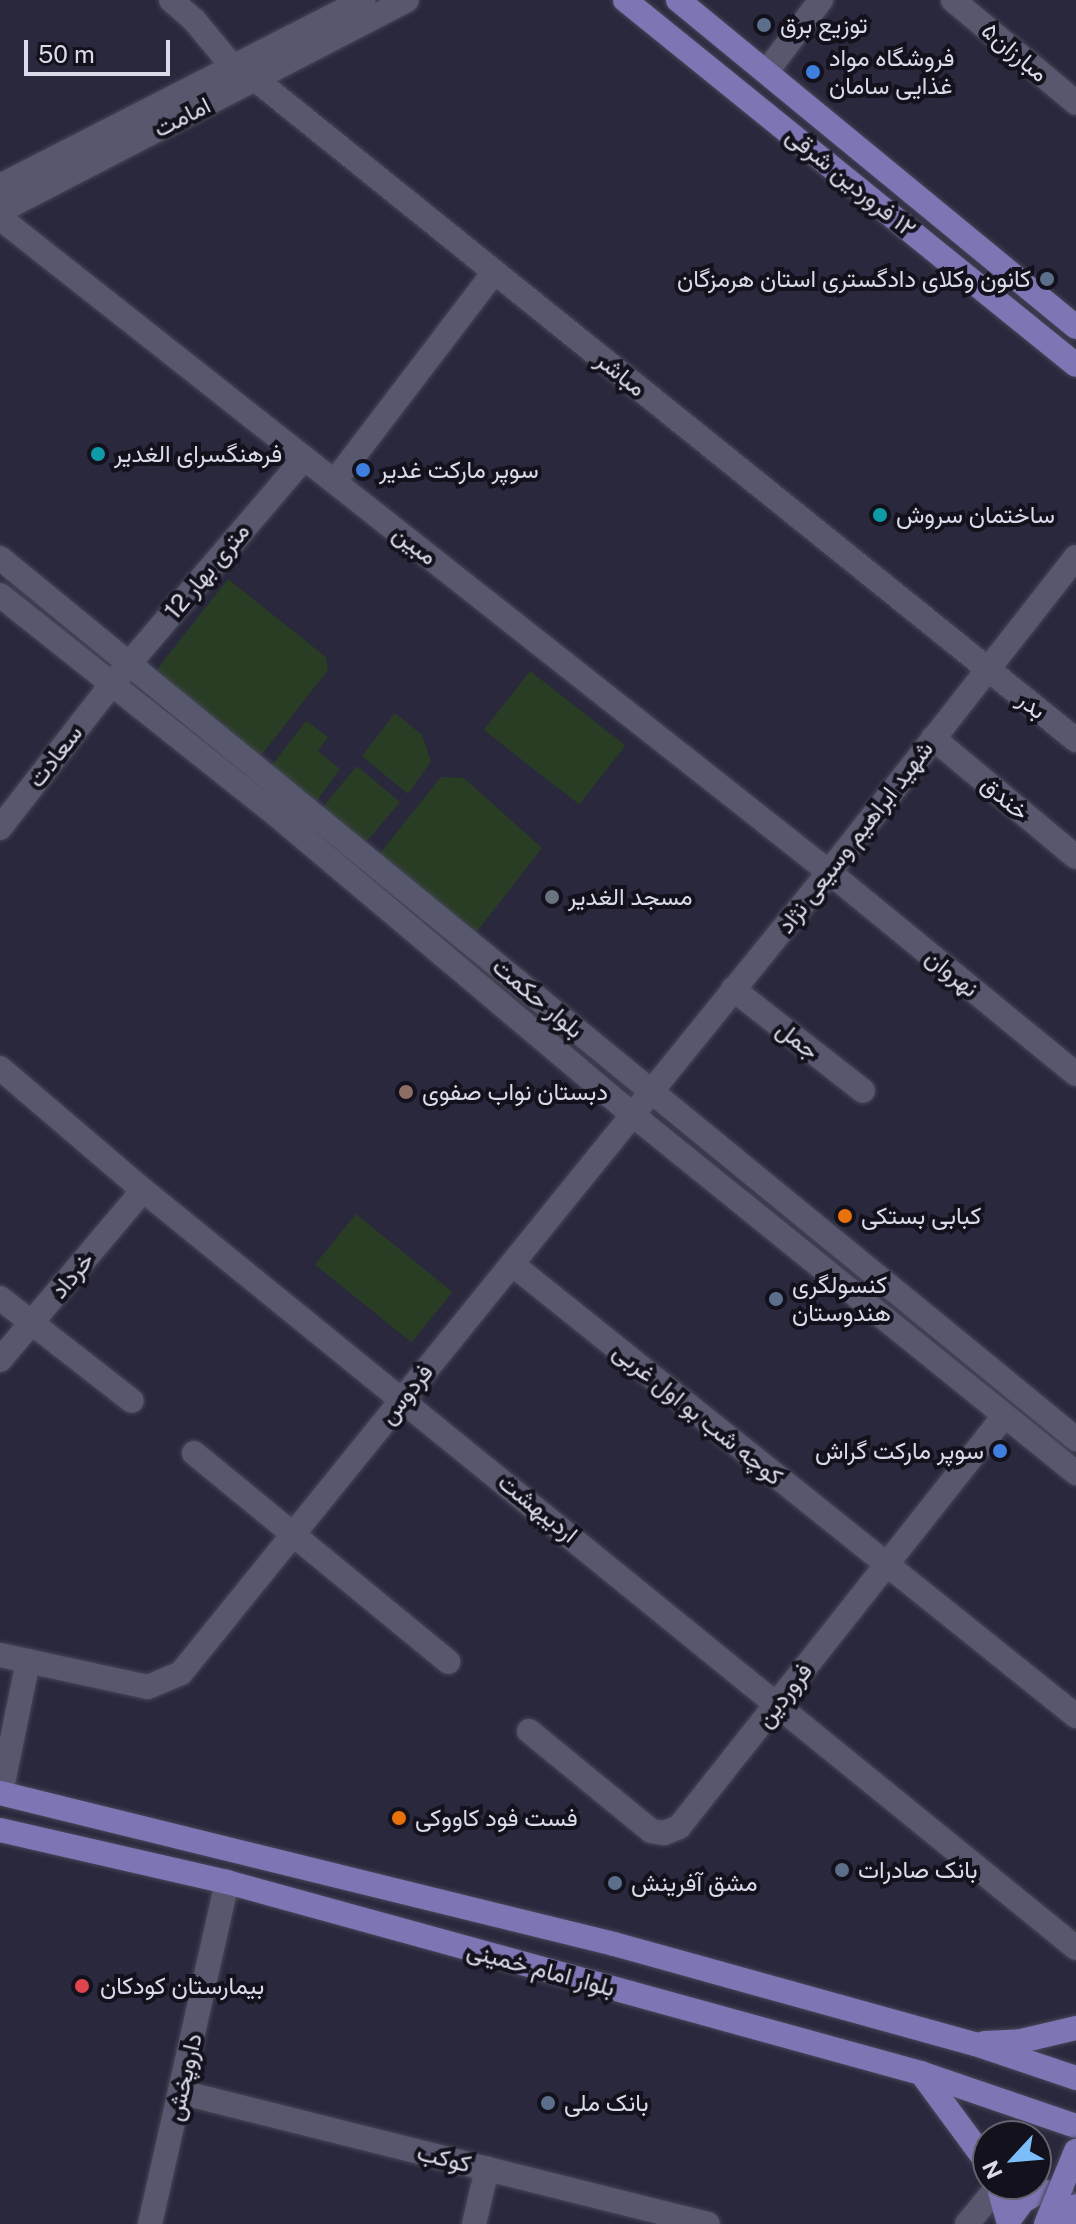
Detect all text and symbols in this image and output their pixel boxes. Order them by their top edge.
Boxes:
place label: توزیع برق [780,11,868,39]
marker: توزیع برق [755,16,773,34]
street label: مبارزان۵ [976,16,1054,88]
scale bar [28,24,174,74]
text: 50 m [38,40,95,68]
place label: فروشگاه مواد غذایی سامان [829,44,955,100]
marker: فروشگاه مواد غذایی سامان [804,63,822,81]
street label: امامت [149,91,215,143]
street label: ١٢ فروردین شرقی [780,121,922,243]
place label: کانون وکلای دادگستری استان هرمزگان [677,265,1031,293]
marker: کانون وکلای دادگستری استان هرمزگان [1038,270,1056,288]
street label: مباشر [590,345,652,403]
place label: فرهنگسرای الغدیر [114,440,282,468]
marker: فرهنگسرای الغدیر [89,445,107,463]
place label: سوپر مارکت غدیر [379,456,539,484]
marker: سوپر مارکت غدیر [354,461,372,479]
place label: ساختمان سروش [896,501,1055,529]
marker: ساختمان سروش [871,506,889,524]
street label: 12 متری بهار [158,517,256,625]
street label: مبین [387,519,443,571]
street label: بدر [1012,685,1052,725]
street label: سعادت [22,719,88,793]
street label: شهید ابراهیم وسیعی نژاد [771,735,939,939]
street label: خندق [975,770,1035,826]
place label: مسجد الغدیر [568,883,693,911]
marker: مسجد الغدیر [543,888,561,906]
street label: نهروان [920,943,984,1003]
street label: بلوار حکمت [487,952,589,1044]
street label: جمل [771,1015,825,1065]
place label: دبستان نواب صفوی [422,1078,608,1106]
marker: دبستان نواب صفوی [397,1083,415,1101]
place label: کبابی بستکی [861,1202,981,1230]
marker: کبابی بستکی [836,1207,854,1225]
street label: خرداد [44,1246,100,1304]
place label: کنسولگری هندوستان [792,1271,891,1327]
marker: کنسولگری هندوستان [767,1290,785,1308]
street label: کوچه شب بو اول غربی [607,1337,789,1491]
street label: فردوس [373,1358,439,1430]
place label: سوپر مارکت گراش [815,1437,984,1465]
marker: سوپر مارکت گراش [991,1442,1009,1460]
street label: اردیبهشت [493,1467,583,1549]
street label: فروردین [750,1657,818,1733]
place label: فست فود کاووکی [415,1804,578,1832]
marker: فست فود کاووکی [390,1809,408,1827]
place label: بانک صادرات [858,1856,978,1884]
marker: بانک صادرات [833,1861,851,1879]
place label: مشق آفرینش [631,1869,757,1897]
marker: مشق آفرینش [606,1874,624,1892]
street label: بلوار امام خمینی [464,1935,618,2003]
place label: بیمارستان کودکان [100,1972,264,2000]
marker: بیمارستان کودکان [71,1975,93,1997]
street label: داروپخش [160,2030,208,2124]
place label: بانک ملی [564,2089,649,2117]
marker: بانک ملی [539,2094,557,2112]
north arrow [972,2120,1052,2200]
street label: کوکب [414,2137,474,2179]
text: N [977,2156,1008,2183]

